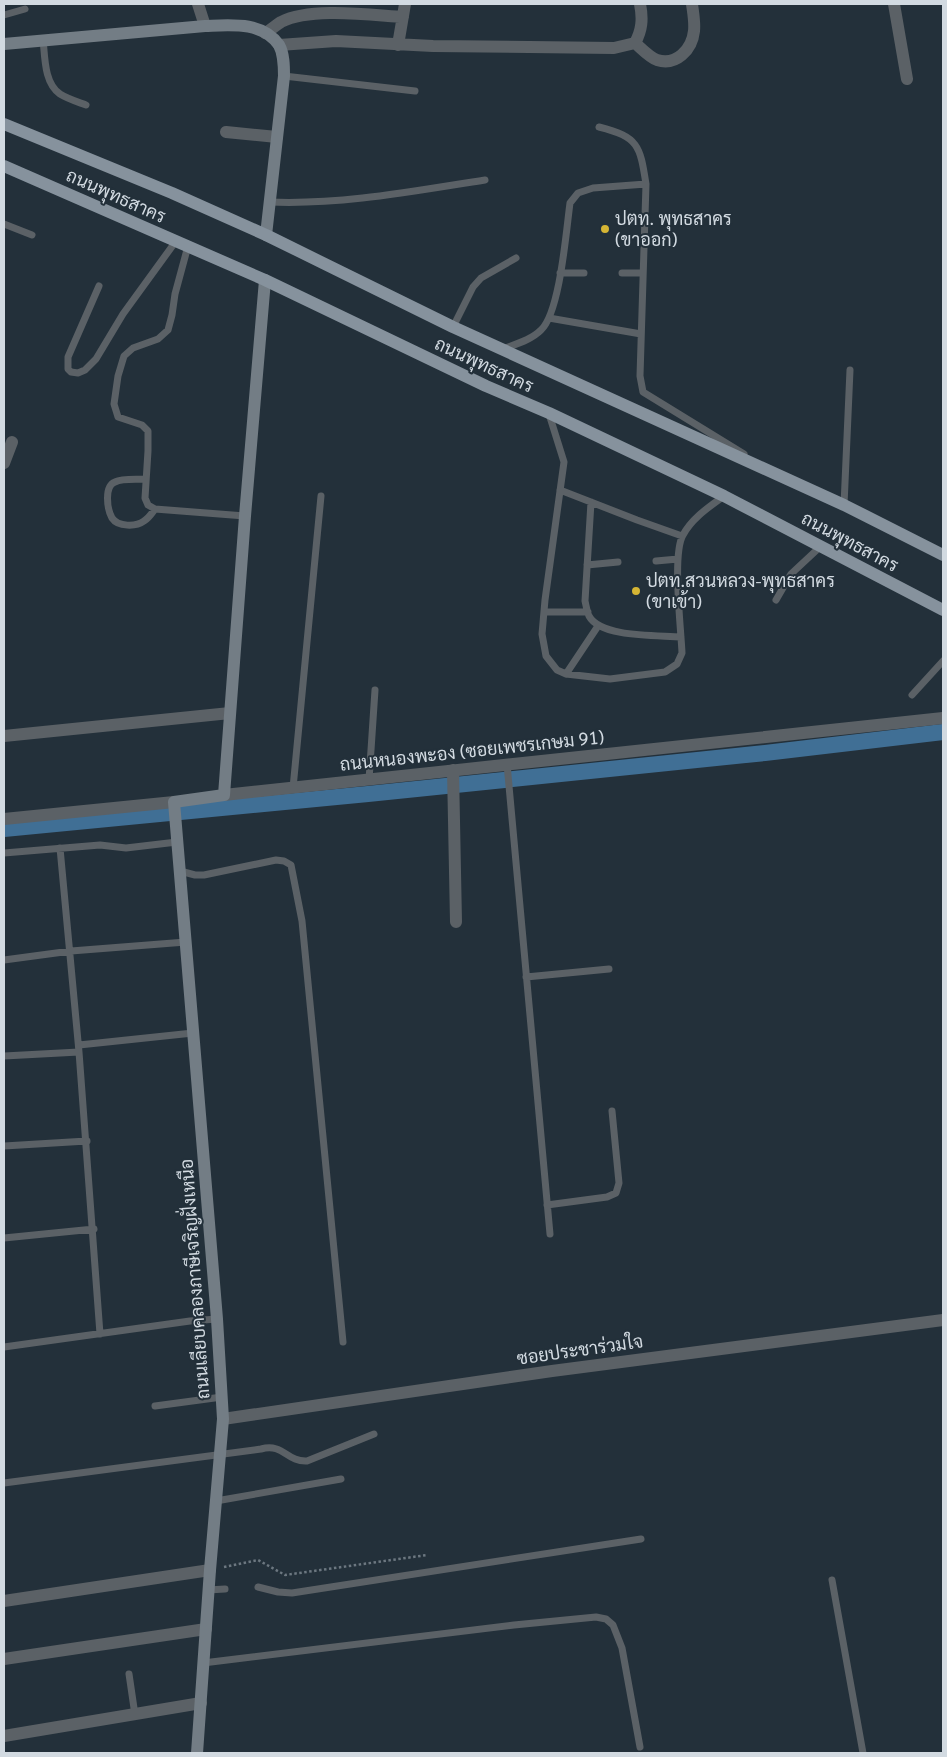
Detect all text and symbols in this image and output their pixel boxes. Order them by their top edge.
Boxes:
street label: ถนนพุทธสาคร [62,162,170,229]
place label: ปตท. พุทธสาคร (ขาออก) [615,206,732,250]
marker: ปตท. พุทธสาคร (ขาออก) [599,223,611,235]
street label: ถนนพุทธสาคร [431,331,538,399]
street label: ถนนพุทธสาคร [797,505,903,578]
place label: ปตท.สวนหลวง-พุทธสาคร (ขาเข้า) [646,568,835,612]
marker: ปตท.สวนหลวง-พุทธสาคร (ขาเข้า) [630,585,642,597]
street label: ถนนหนองพะอง (ซอยเพชรเกษม 91) [339,724,605,775]
street label: ถนนเลียบคลองภาษีเจริญฝั่งเหนือ [171,1158,214,1400]
street label: ซอยประชาร่วมใจ [515,1328,645,1369]

